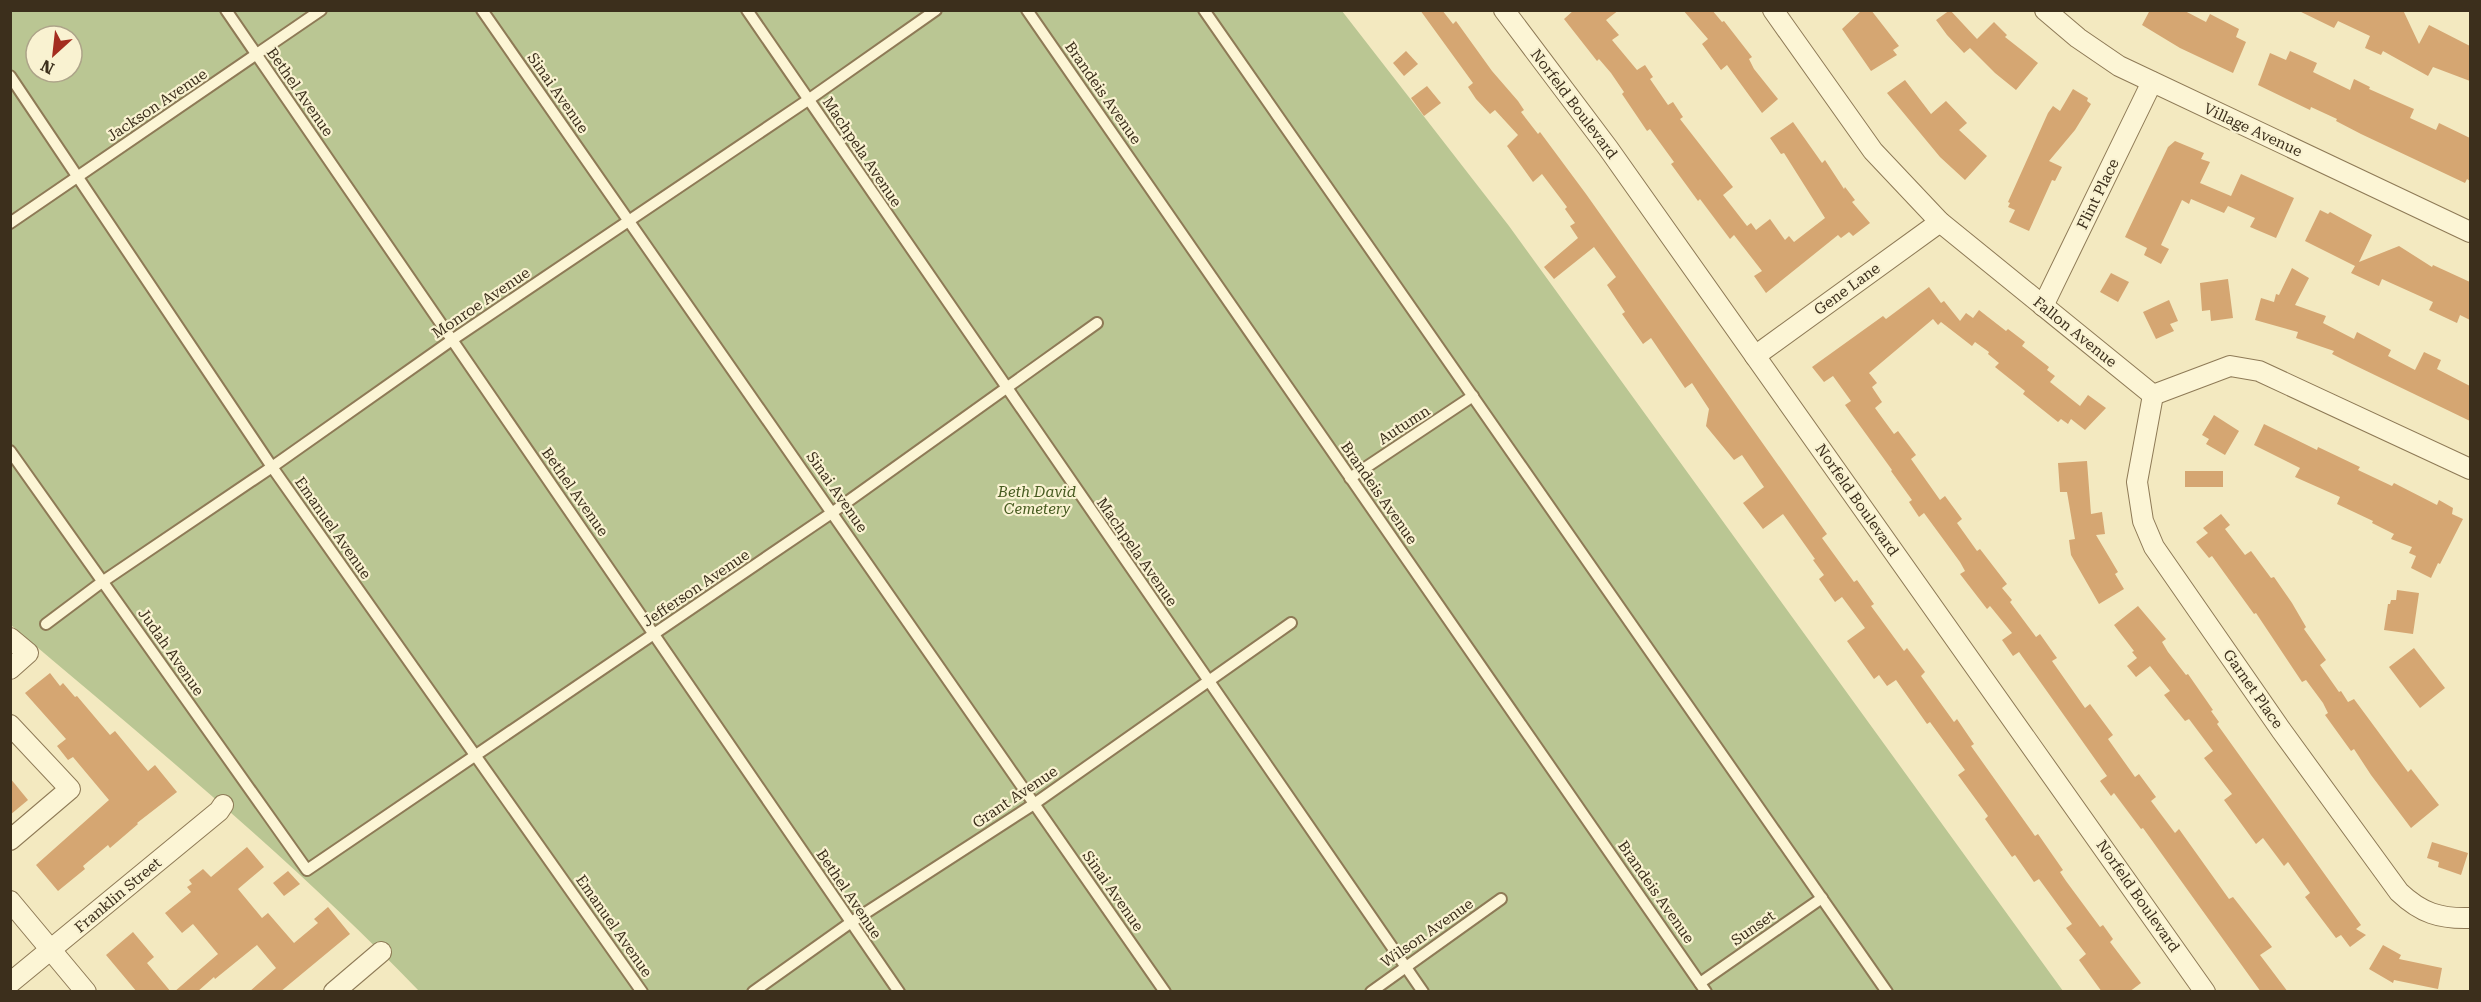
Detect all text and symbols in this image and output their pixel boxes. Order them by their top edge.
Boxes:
north arrow [24,24,84,84]
street label: Brandeis Avenue [1061,38,1145,148]
street label: Bethel Avenue [263,44,337,140]
street label: Norfeld Boulevard [1527,46,1621,163]
street label: Sinai Avenue [524,49,592,137]
text: N [38,56,57,78]
street label: Jackson Avenue [103,65,211,145]
street label: Machpela Avenue [819,94,905,210]
street label: Village Avenue [2201,99,2305,161]
street label: Flint Place [2073,156,2123,232]
street label: Gene Lane [1810,259,1884,319]
street label: Monroe Avenue [429,264,533,342]
street label: Fallon Avenue [2030,293,2120,371]
street label: Autumn [1375,401,1433,448]
street label: Brandeis Avenue [1337,438,1421,548]
street label: Norfeld Boulevard [1812,440,1903,560]
street label: Bethel Avenue [538,444,612,540]
street label: Sinai Avenue [803,448,871,536]
street label: Emanuel Avenue [291,473,375,583]
park label: Beth David Cemetery [997,483,1076,518]
street label: Machpela Avenue [1093,494,1181,610]
street label: Jefferson Avenue [639,546,753,630]
street label: Judah Avenue [134,605,208,699]
street label: Garnet Place [2219,646,2287,732]
street label: Grant Avenue [969,762,1061,832]
street label: Norfeld Boulevard [2093,836,2184,956]
street label: Brandeis Avenue [1614,837,1698,947]
street label: Bethel Avenue [812,846,886,942]
street label: Sinai Avenue [1079,847,1147,935]
street label: Franklin Street [71,853,165,936]
street label: Emanuel Avenue [572,871,656,981]
street label: Wilson Avenue [1378,895,1476,971]
street label: Sunset [1728,906,1779,950]

